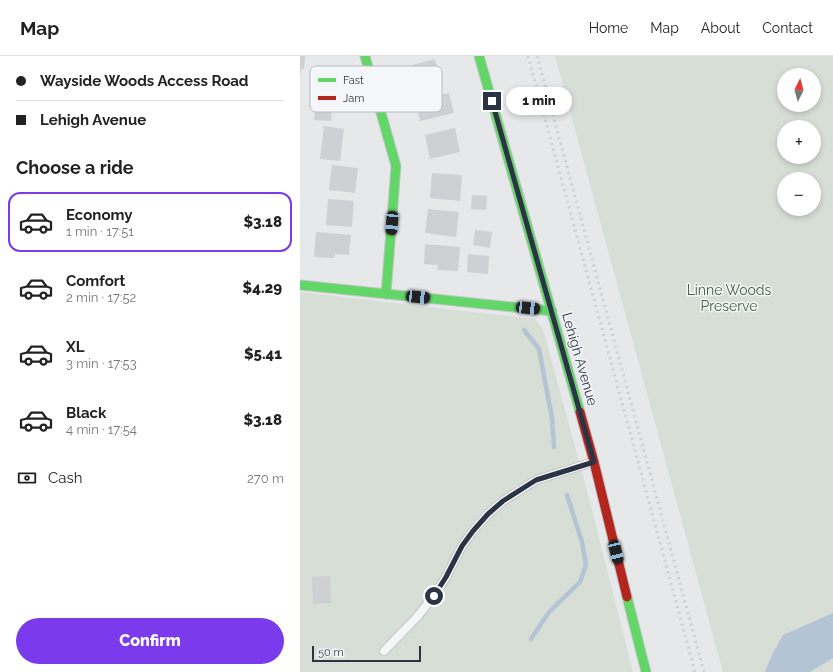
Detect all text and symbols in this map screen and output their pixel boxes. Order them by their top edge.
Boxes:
text: Map [20,17,59,39]
text: Home [589,20,628,36]
text: Map [650,20,679,36]
text: About [701,20,740,36]
text: Contact [762,20,813,36]
legend [310,66,442,112]
north arrow [777,68,821,112]
map controls [777,68,821,216]
text: Wayside Woods Access Road [40,72,249,90]
text: Fast [343,74,364,87]
callout: 1 min [506,87,572,115]
text: Jam [343,92,364,105]
route end [483,92,501,110]
text: 1 min [522,93,556,108]
text: Lehigh Avenue [40,111,146,129]
button: + [777,120,821,164]
text: Choose a ride [16,157,134,178]
button: − [777,172,821,216]
icon: car [18,204,54,240]
text: Economy [66,206,133,224]
car [385,211,399,235]
text: $3.18 [244,213,282,231]
text: 1 min · 17:51 [66,224,134,239]
icon: car [18,270,54,306]
text: Comfort [66,272,125,290]
text: $4.29 [243,279,282,297]
park label: Linne Woods Preserve [687,282,772,314]
text: 2 min · 17:52 [66,290,136,305]
car [405,290,431,304]
car [515,301,541,315]
street label: Lehigh Avenue [559,310,601,408]
icon: car [18,336,54,372]
text: XL [66,338,84,356]
text: $5.41 [244,345,282,363]
text: 3 min · 17:53 [66,356,137,371]
icon: car [18,402,54,438]
text: Black [66,404,106,422]
text: $3.18 [244,411,282,429]
text: 4 min · 17:54 [66,422,137,437]
icon: cash [16,467,38,489]
text: Cash [48,469,82,487]
text: 270 m [247,471,284,486]
car [607,539,625,565]
route start [425,587,443,605]
button: Confirm [16,618,284,664]
scale bar [312,644,421,663]
text: 50 m [318,646,344,659]

